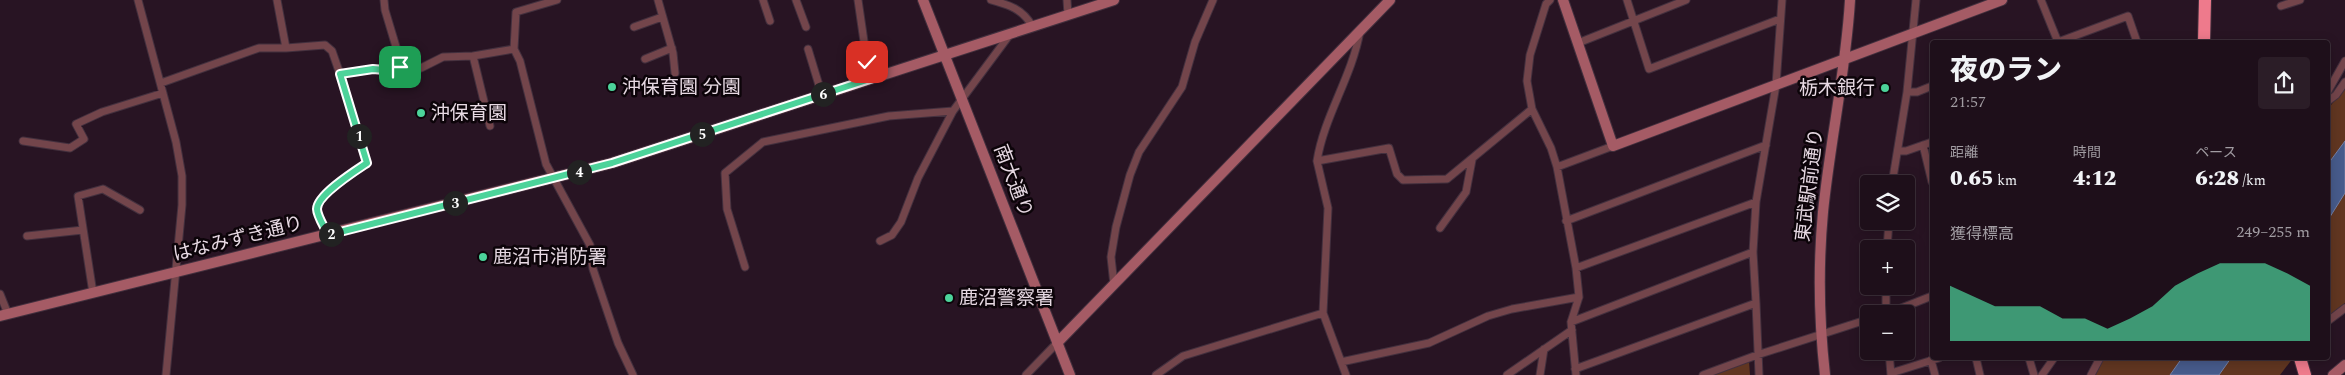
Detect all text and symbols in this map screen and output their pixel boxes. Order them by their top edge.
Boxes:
pin [846,41,888,83]
pin [379,46,421,88]
icon: check [853,48,881,76]
text: 夜のラン [1950,49,2062,92]
icon: arrive [386,53,414,81]
button: share [2258,57,2310,109]
place label: 沖保育園 分園 [622,73,741,102]
place label: 栃木銀行 [1799,74,1875,103]
marker: 沖保育園 分園 [606,81,618,93]
pin: 6 [810,82,836,106]
marker: 栃木銀行 [1879,82,1891,94]
text: 6 [820,84,827,105]
text: 21:57 [1950,90,1986,114]
place label: 沖保育園 [431,99,507,128]
marker: 沖保育園 [415,107,427,119]
pin: 5 [690,122,714,146]
pin: 1 [346,124,372,148]
text: 5 [699,124,706,145]
text: 1 [356,126,363,147]
street label: 東武駅前通り [1789,127,1831,243]
street label: 南大通り [986,140,1040,222]
text: 距離 [1950,142,1978,163]
text: 時間 [2073,142,2101,163]
text: ペース [2195,142,2237,163]
pin: 4 [566,160,592,184]
text: 4 [576,162,583,183]
text: 0.65 [1950,163,1994,195]
text: 4:12 [2073,163,2116,195]
text: 6:28 [2195,163,2239,195]
text: km [1994,170,2017,191]
text: /km [2239,170,2266,191]
map controls [1860,175,1915,360]
button: layers [1860,175,1915,230]
pin: 3 [442,190,468,216]
text: 3 [452,193,459,214]
street label: はなみずき通り [170,209,306,269]
text: 249–255 m [2236,220,2310,244]
pin: 2 [318,222,344,246]
text: 獲得標高 [1950,222,2014,246]
text: 2 [328,224,335,245]
button: + [1860,240,1915,295]
place label: 鹿沼市消防署 [493,243,607,272]
marker: 鹿沼市消防署 [477,251,489,263]
place label: 鹿沼警察署 [959,284,1054,313]
marker: 鹿沼警察署 [943,292,955,304]
button: − [1860,305,1915,360]

